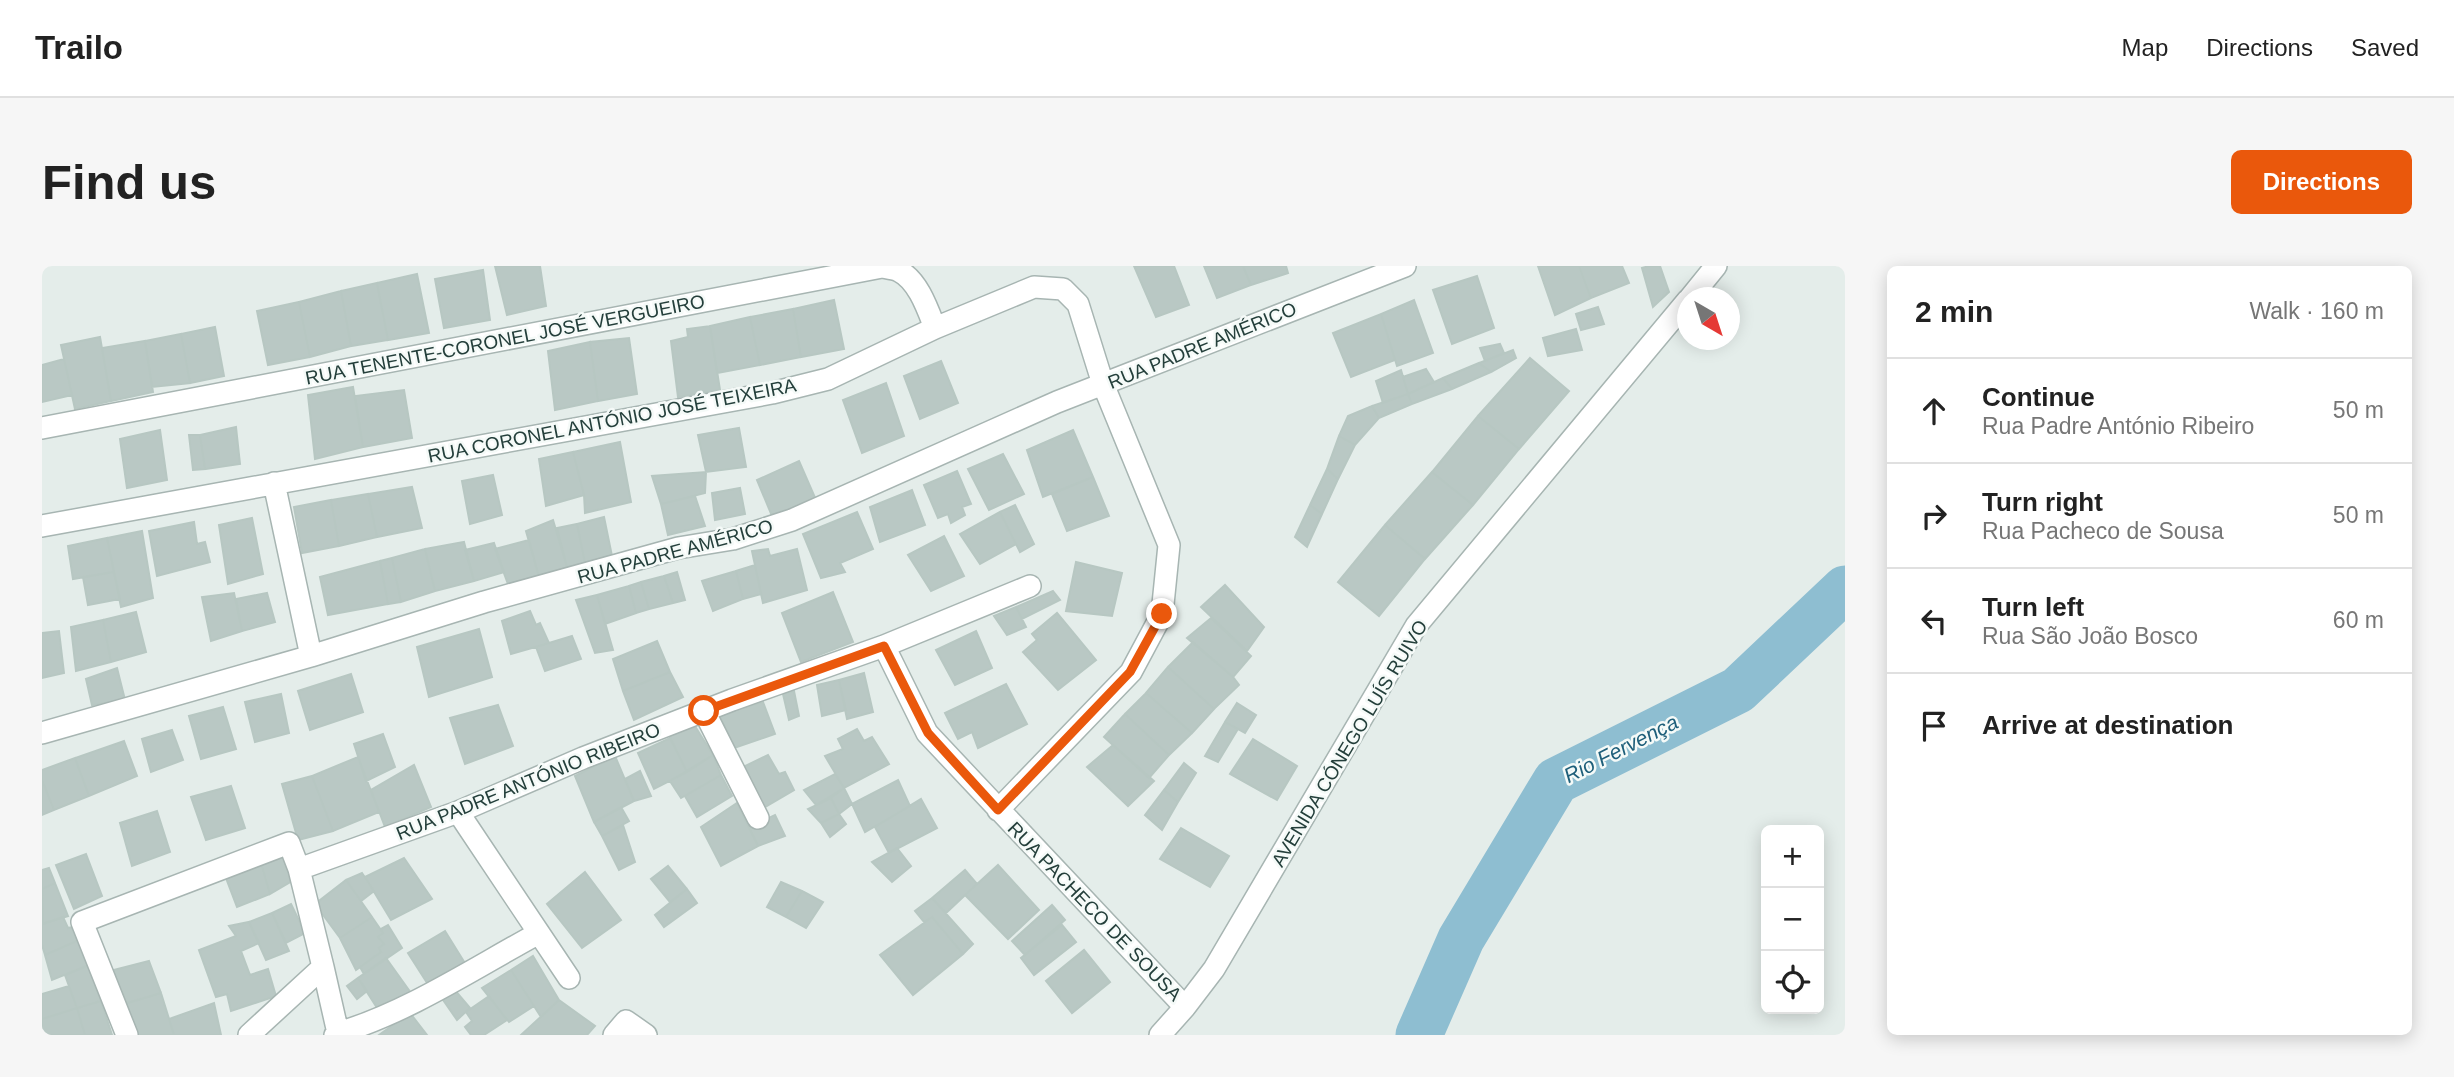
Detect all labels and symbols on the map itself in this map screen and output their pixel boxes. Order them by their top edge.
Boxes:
north arrow [1677,287,1740,350]
street label: RUA TENENTE-CORONEL JOSÉ VERGUEIRO [304,290,707,389]
street label: RUA PADRE AMÉRICO [1105,298,1299,393]
street label: RUA CORONEL ANTÓNIO JOSÉ TEIXEIRA [426,374,798,467]
street label: RUA PADRE AMÉRICO [575,515,775,588]
route end [1146,598,1177,629]
street label: AVENIDA CÓNEGO LUÍS RUIVO [1267,616,1431,870]
route start [688,695,719,726]
water label: Rio Fervença [1560,710,1682,787]
street label: RUA PADRE ANTÓNIO RIBEIRO [393,719,663,844]
street label: RUA PACHECO DE SOUSA [1004,818,1186,1005]

